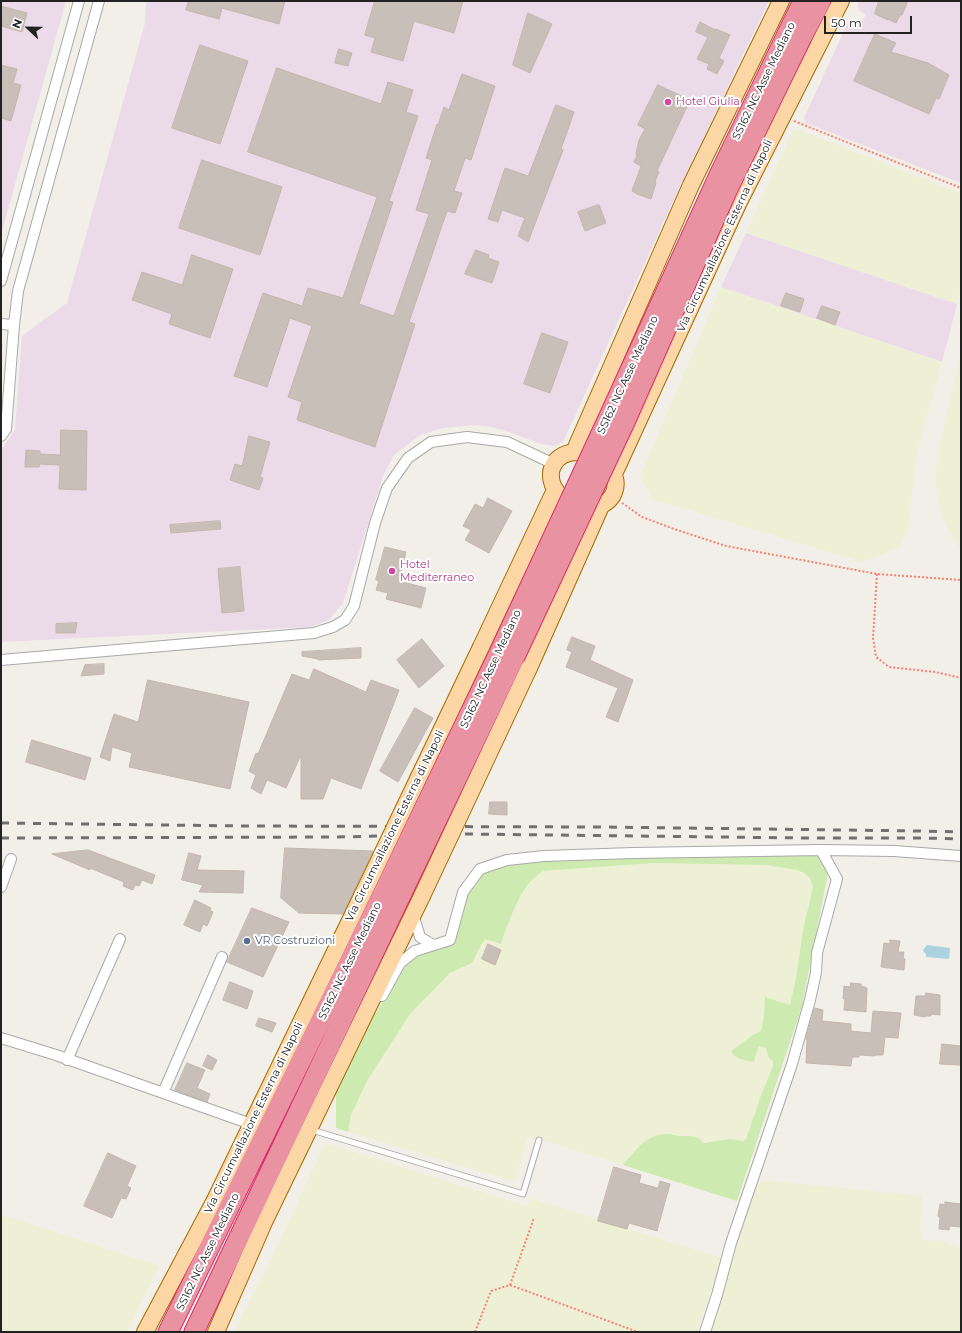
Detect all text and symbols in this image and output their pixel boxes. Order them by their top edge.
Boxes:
north arrow [8,8,48,48]
scale bar [826,8,914,34]
text: 50 m [831,15,862,30]
text: N [9,17,25,30]
street label: SS162 NC Asse Mediano [730,20,798,142]
place label: Hotel Giulia [676,95,740,109]
marker: Hotel Giulia [663,97,673,107]
street label: Via Circumvallazione Esterna di Napoli [674,138,776,334]
street label: SS162 NC Asse Mediano [595,314,661,436]
place label: Hotel Mediterraneo [400,558,474,584]
marker: Hotel Mediterraneo [387,566,397,576]
street label: SS162 NC Asse Mediano [458,608,524,730]
street label: Via Circumvallazione Esterna di Napoli [343,728,447,924]
street label: SS162 NC Asse Mediano [316,900,384,1022]
place label: VR Costruzioni [255,934,335,948]
marker: VR Costruzioni [242,936,252,946]
street label: Via Circumvallazione Esterna di Napoli [202,1020,306,1216]
street label: SS162 NC Asse Mediano [174,1191,242,1313]

